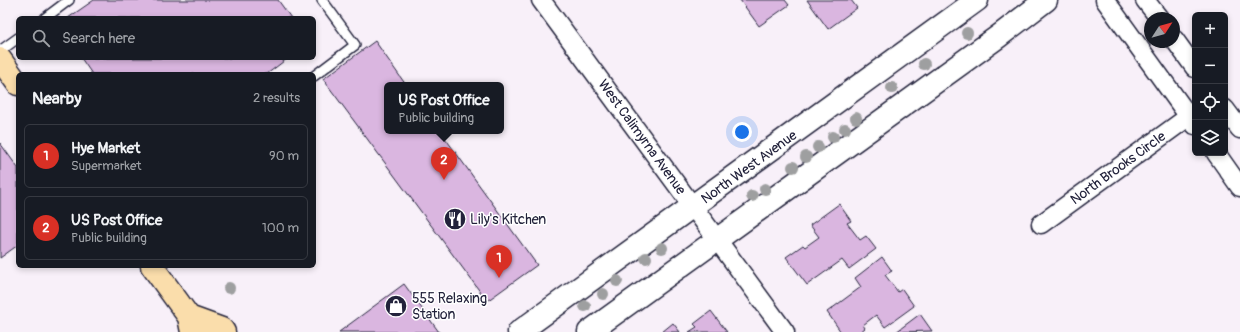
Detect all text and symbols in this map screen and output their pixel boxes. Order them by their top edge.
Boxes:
north arrow [1144,12,1180,48]
map controls [1192,12,1228,156]
button: + [1192,12,1228,48]
search box [16,16,316,60]
icon: search [30,27,52,49]
text: Search here [62,29,135,48]
button: − [1192,48,1228,84]
street label: West Calimyrna Avenue [594,76,690,198]
popup [384,82,504,134]
button: locate [1192,84,1228,120]
text: Nearby [32,88,81,109]
text: 2 results [253,90,300,106]
text: US Post Office [398,91,490,110]
text: Public building [398,110,474,126]
button: layers [1192,120,1228,156]
your location [732,122,752,142]
street label: North West Avenue [698,127,800,207]
street label: North Brooks Circle [1067,128,1169,208]
text: Hye Market [71,139,140,158]
pin: 2 [431,147,457,180]
text: 1 [43,148,49,164]
text: 90 m [269,148,299,164]
text: Supermarket [71,158,142,174]
restaurant icon: Lily's Kitchen [442,206,468,232]
text: US Post Office [71,211,162,230]
place label: Lily's Kitchen [470,211,546,228]
text: 2 [42,220,50,236]
text: 100 m [262,220,299,236]
text: Public building [71,230,147,246]
pin: 1 [486,245,512,278]
place label: 555 Relaxing Station [412,290,487,323]
shop icon: 555 Relaxing Station [383,293,409,319]

